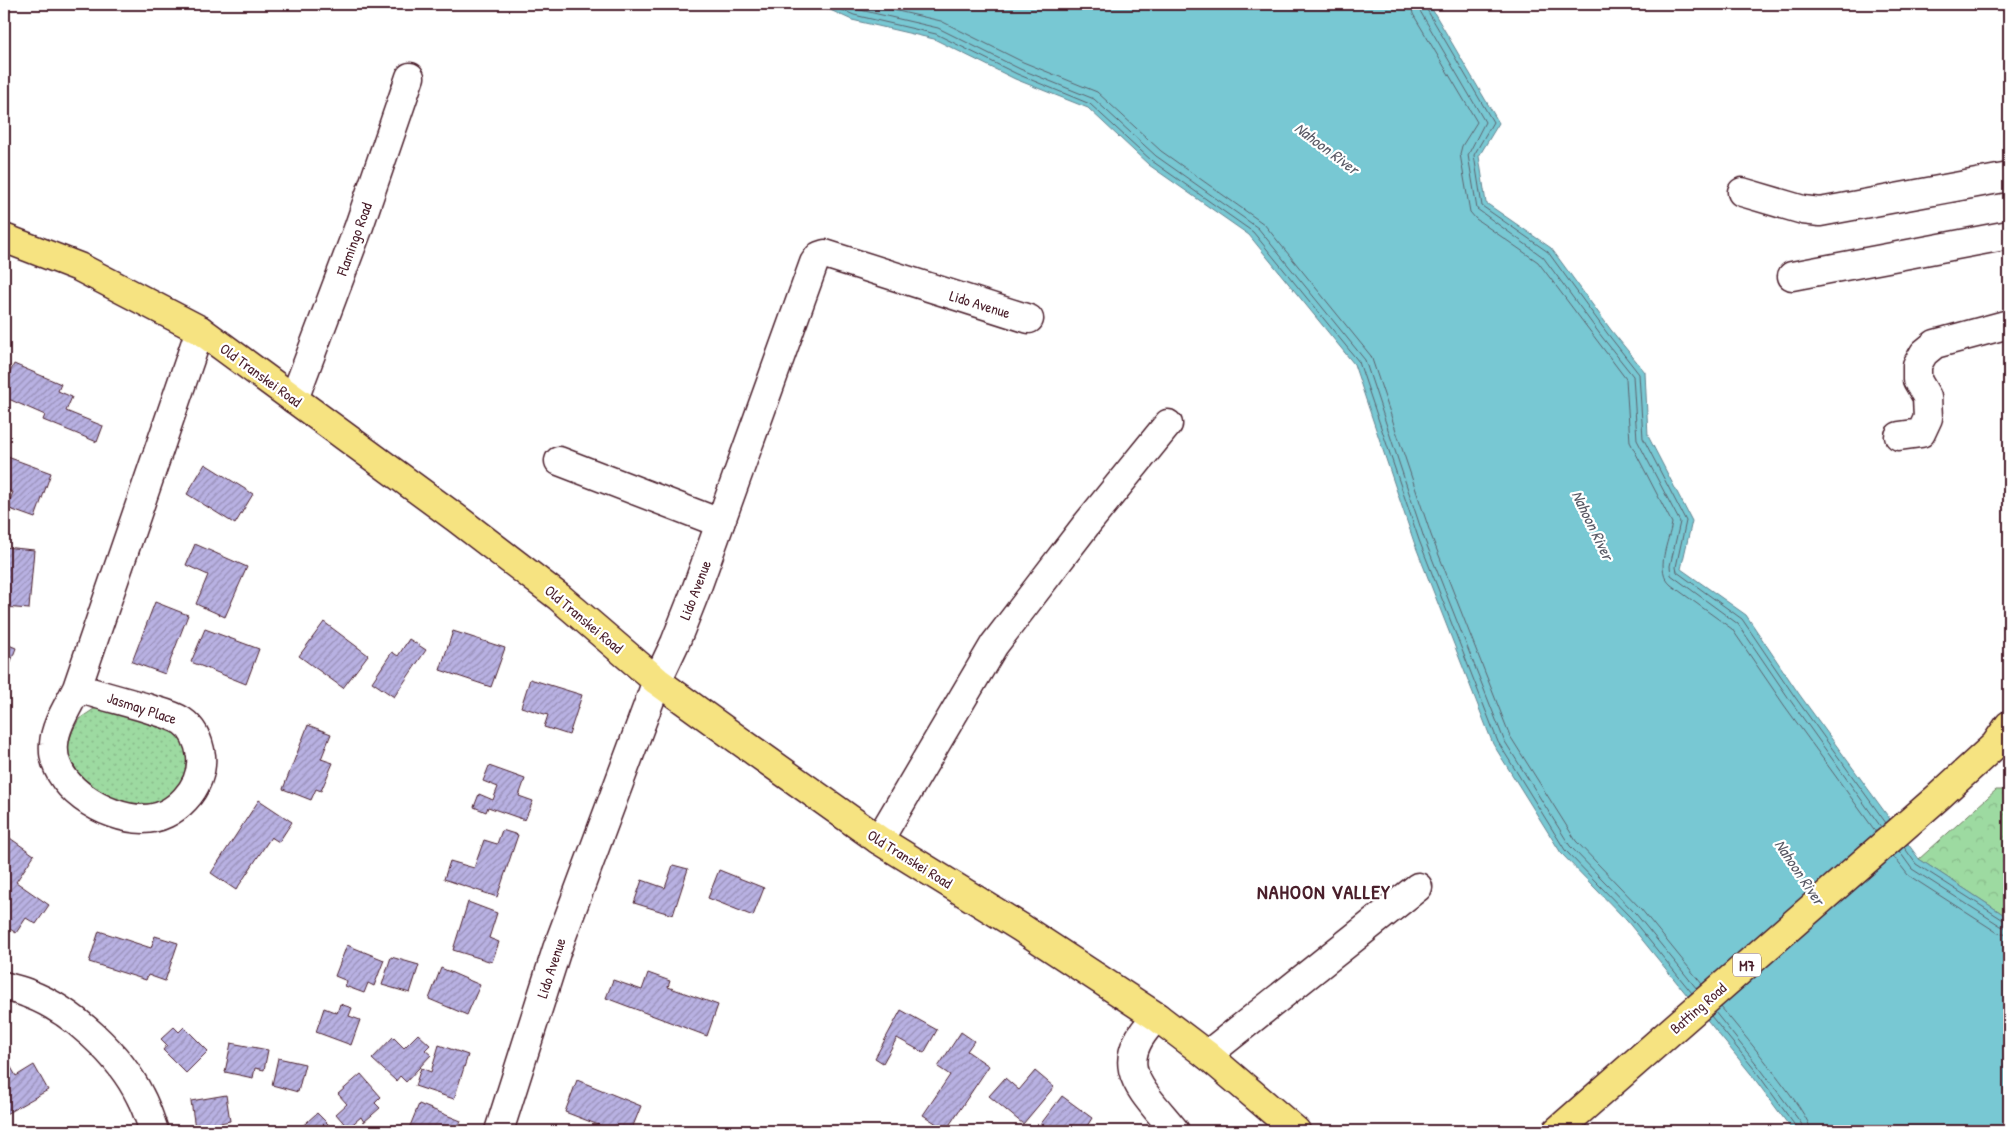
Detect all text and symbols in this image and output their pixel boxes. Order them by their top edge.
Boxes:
water label: Nahoon River [1290,117,1365,180]
street label: Flamingo Road [331,199,377,280]
street label: Lido Avenue [947,285,1013,323]
street label: Old Transkei Road [216,338,306,412]
water label: Nahoon River [1567,486,1620,565]
street label: Lido Avenue [674,557,716,623]
street label: Old Transkei Road [540,580,628,658]
street label: Jasmay Place [105,687,179,729]
street label: Old Transkei Road [864,825,957,894]
water label: Nahoon River [1770,835,1831,911]
district label: NAHOON VALLEY [1257,878,1391,905]
street label: Lido Avenue [531,935,571,1001]
road number: M7 [1733,954,1761,976]
street label: Batting Road [1665,977,1731,1038]

